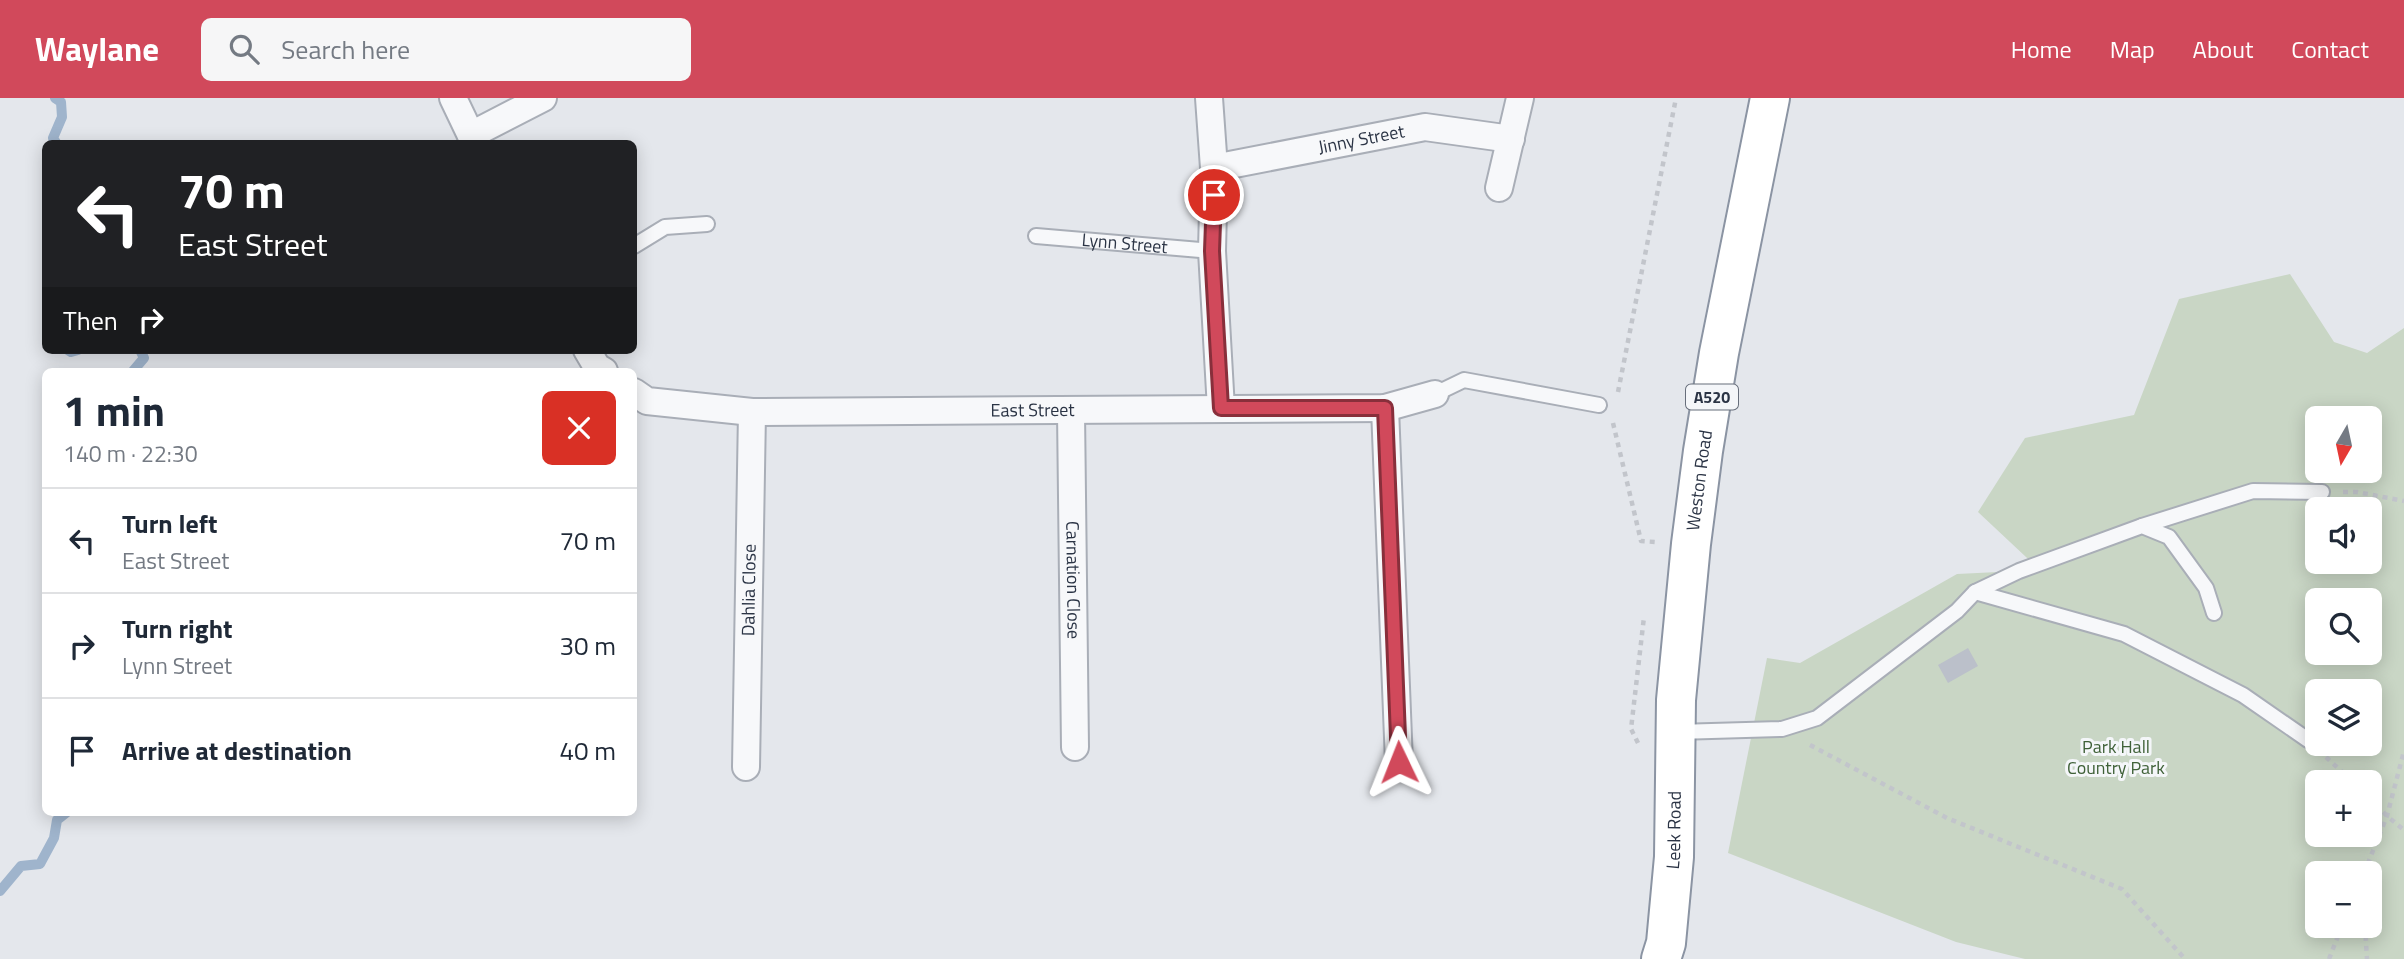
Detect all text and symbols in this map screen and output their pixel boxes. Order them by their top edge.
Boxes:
search box [201,18,691,81]
text: Waylane [35,24,159,74]
icon: search [225,30,263,68]
text: Search here [281,30,410,69]
text: Home [2011,31,2072,67]
text: Map [2110,31,2155,67]
text: About [2193,31,2253,67]
text: Contact [2291,31,2369,67]
street label: Jinny Street [1316,117,1407,160]
text: 70 m [178,152,285,227]
pin [1184,165,1244,225]
icon: left [63,168,154,259]
icon: arrive [1195,176,1233,214]
text: East Street [178,220,327,268]
street label: Lynn Street [1081,226,1170,260]
text: Then [63,301,118,340]
icon: right [132,301,170,339]
text: 1 min [63,378,165,442]
road number: A520 [1686,384,1738,410]
button: close [542,391,616,465]
street label: East Street [990,396,1075,423]
north arrow [2305,406,2382,483]
map controls [2305,406,2382,938]
street label: Weston Road [1679,428,1719,532]
text: 140 m · 22:30 [63,436,198,471]
button: sound [2305,497,2382,574]
text: Turn left [122,504,217,543]
text: 70 m [559,521,616,560]
street label: Carnation Close [1059,521,1088,639]
icon: left [63,522,101,560]
text: East Street [122,543,229,578]
street label: Dahlia Close [734,544,763,636]
button: search [2305,588,2382,665]
text: Turn right [122,609,233,648]
text: 30 m [559,626,616,665]
icon: right [63,627,101,665]
text: Lynn Street [122,648,232,683]
button: layers [2305,679,2382,756]
position arrow [1362,725,1436,799]
text: Arrive at destination [122,731,352,770]
text: 40 m [559,731,616,770]
icon: arrive [63,732,101,770]
park label: Park Hall Country Park [2067,733,2165,781]
button: + [2305,770,2382,847]
street label: Leek Road [1659,791,1688,870]
button: − [2305,861,2382,938]

